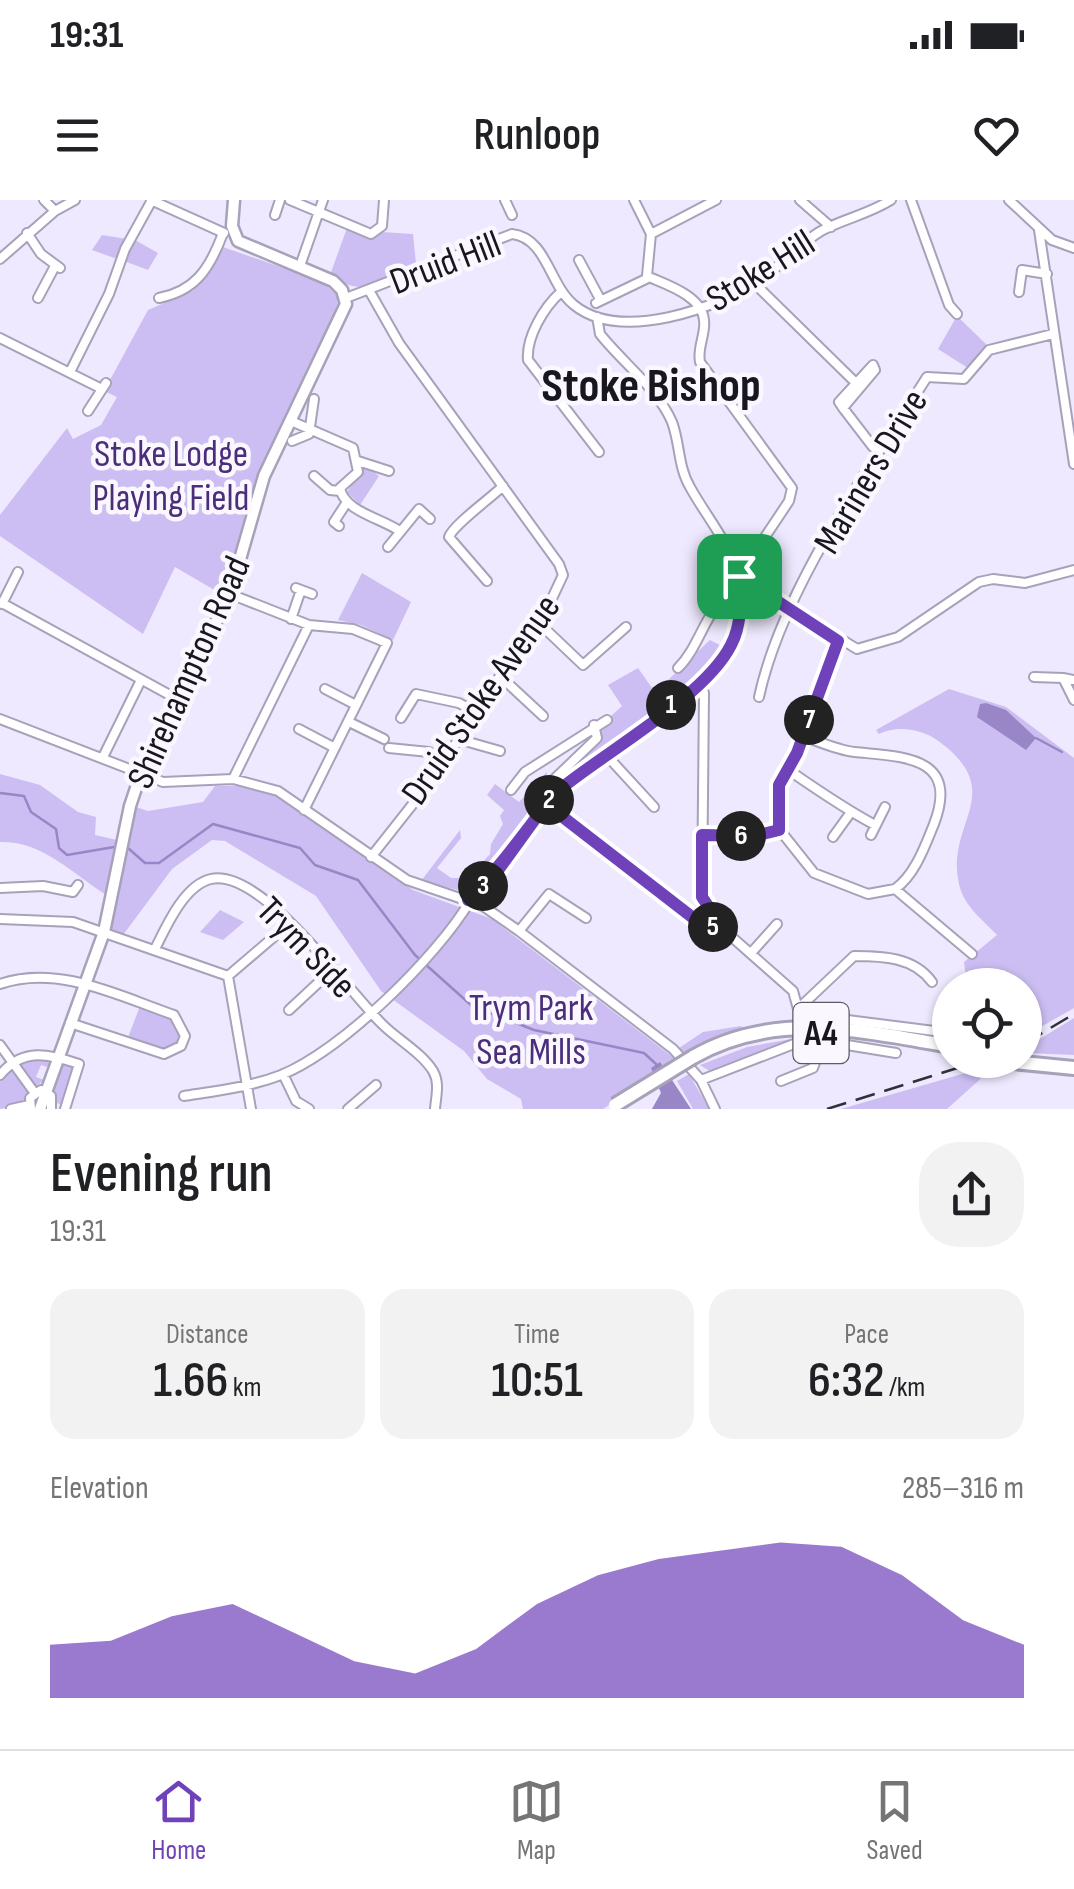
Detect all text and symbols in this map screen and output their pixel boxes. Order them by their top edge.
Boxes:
text: 19:31 [50,13,123,58]
icon: menu [50,108,105,163]
text: Runloop [474,108,600,163]
icon: heart [969,108,1024,163]
street label: Stoke Hill [698,221,823,322]
street label: Druid Hill [384,222,507,305]
district label: Stoke Bishop [541,358,761,415]
street label: Mariners Drive [805,382,938,562]
park label: Stoke Lodge Playing Field [93,432,249,521]
pin [697,534,782,619]
icon: arrive [712,549,767,604]
street label: Shirehampton Road [118,550,261,795]
street label: Druid Stoke Avenue [392,586,570,813]
pin: 1 [646,680,696,730]
text: 1 [666,688,676,721]
pin: 7 [784,695,834,745]
text: 7 [803,703,815,736]
pin: 2 [524,775,574,825]
text: 2 [543,783,555,816]
pin: 6 [716,811,766,861]
text: 6 [734,819,748,852]
pin: 3 [458,861,508,911]
text: 3 [477,869,489,902]
street label: Trym Side [247,888,365,1008]
pin: 5 [688,902,738,952]
text: 5 [707,910,719,943]
map controls [932,968,1042,1078]
button: locate [932,968,1042,1078]
park label: Trym Park Sea Mills [469,986,594,1075]
road number: A4 [794,1003,848,1063]
text: Evening run [50,1141,273,1208]
button: share [919,1142,1024,1247]
text: 19:31 [50,1212,106,1251]
text: Distance [166,1318,249,1351]
text: Time [514,1318,560,1351]
text: Pace [844,1318,889,1351]
text: 1.66 [153,1351,228,1411]
text: 10:51 [491,1351,583,1411]
text: 6:32 [808,1351,884,1411]
text: km [228,1371,262,1404]
text: /km [884,1371,925,1404]
text: Elevation [50,1469,149,1508]
text: 285–316 m [902,1469,1024,1508]
tab: Home [151,1774,206,1867]
tab: Map [509,1774,564,1867]
tab: Saved [867,1774,923,1867]

